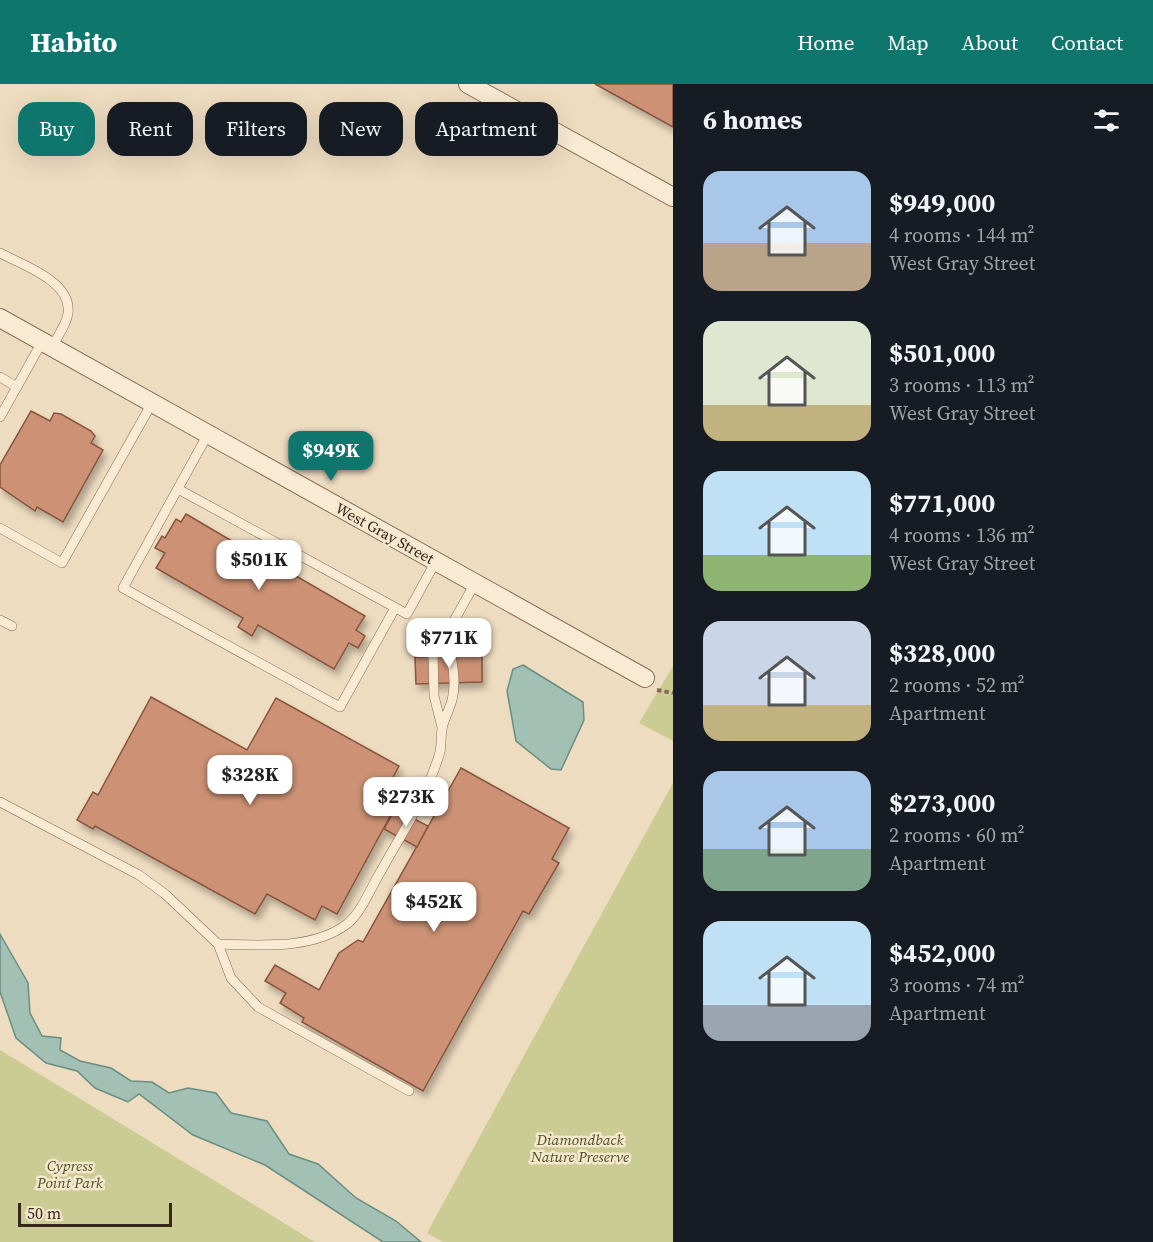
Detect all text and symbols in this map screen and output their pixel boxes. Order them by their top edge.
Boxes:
text: Habito [30,23,117,61]
text: Home [797,28,855,57]
text: Map [888,28,929,57]
text: About [962,28,1018,57]
text: Contact [1051,28,1123,57]
chip: Buy [18,102,95,156]
chip: Rent [107,102,193,156]
chip: Filters [205,102,307,156]
chip: New [319,102,403,156]
chip: Apartment [415,102,558,156]
text: 6 homes [703,102,802,138]
icon: filters [1090,104,1123,137]
text: $949,000 [889,185,995,221]
icon: home [751,195,823,267]
text: 4 rooms · 144 m² [889,221,1035,249]
text: West Gray Street [889,249,1035,277]
text: $501,000 [889,335,995,371]
icon: home [751,345,823,417]
text: 3 rooms · 113 m² [889,371,1035,399]
text: West Gray Street [889,399,1035,427]
pin: $949K [289,431,373,482]
text: $949K [302,436,360,464]
text: $771,000 [889,485,995,521]
icon: home [751,495,823,567]
street label: West Gray Street [332,497,438,569]
text: 4 rooms · 136 m² [889,521,1035,549]
pin: $501K [217,540,301,591]
text: $501K [230,545,288,573]
text: West Gray Street [889,549,1035,577]
pin: $771K [407,618,491,669]
text: $771K [420,623,478,651]
text: $328,000 [889,635,995,671]
icon: home [751,645,823,717]
text: 2 rooms · 52 m² [889,671,1025,699]
text: Apartment [889,699,986,727]
pin: $328K [208,755,292,806]
text: $328K [221,760,279,788]
pin: $273K [364,777,448,828]
text: $273K [377,782,435,810]
text: $273,000 [889,785,995,821]
icon: home [751,795,823,867]
text: 2 rooms · 60 m² [889,821,1025,849]
text: Apartment [889,849,986,877]
pin: $452K [392,882,476,933]
text: $452K [405,887,463,915]
text: $452,000 [889,935,995,971]
icon: home [751,945,823,1017]
text: 3 rooms · 74 m² [889,971,1025,999]
text: Apartment [889,999,986,1027]
park label: Diamondback Nature Preserve [530,1129,629,1167]
park label: Cypress Point Park [36,1155,104,1193]
scale bar [18,1200,172,1228]
text: 50 m [27,1202,61,1224]

